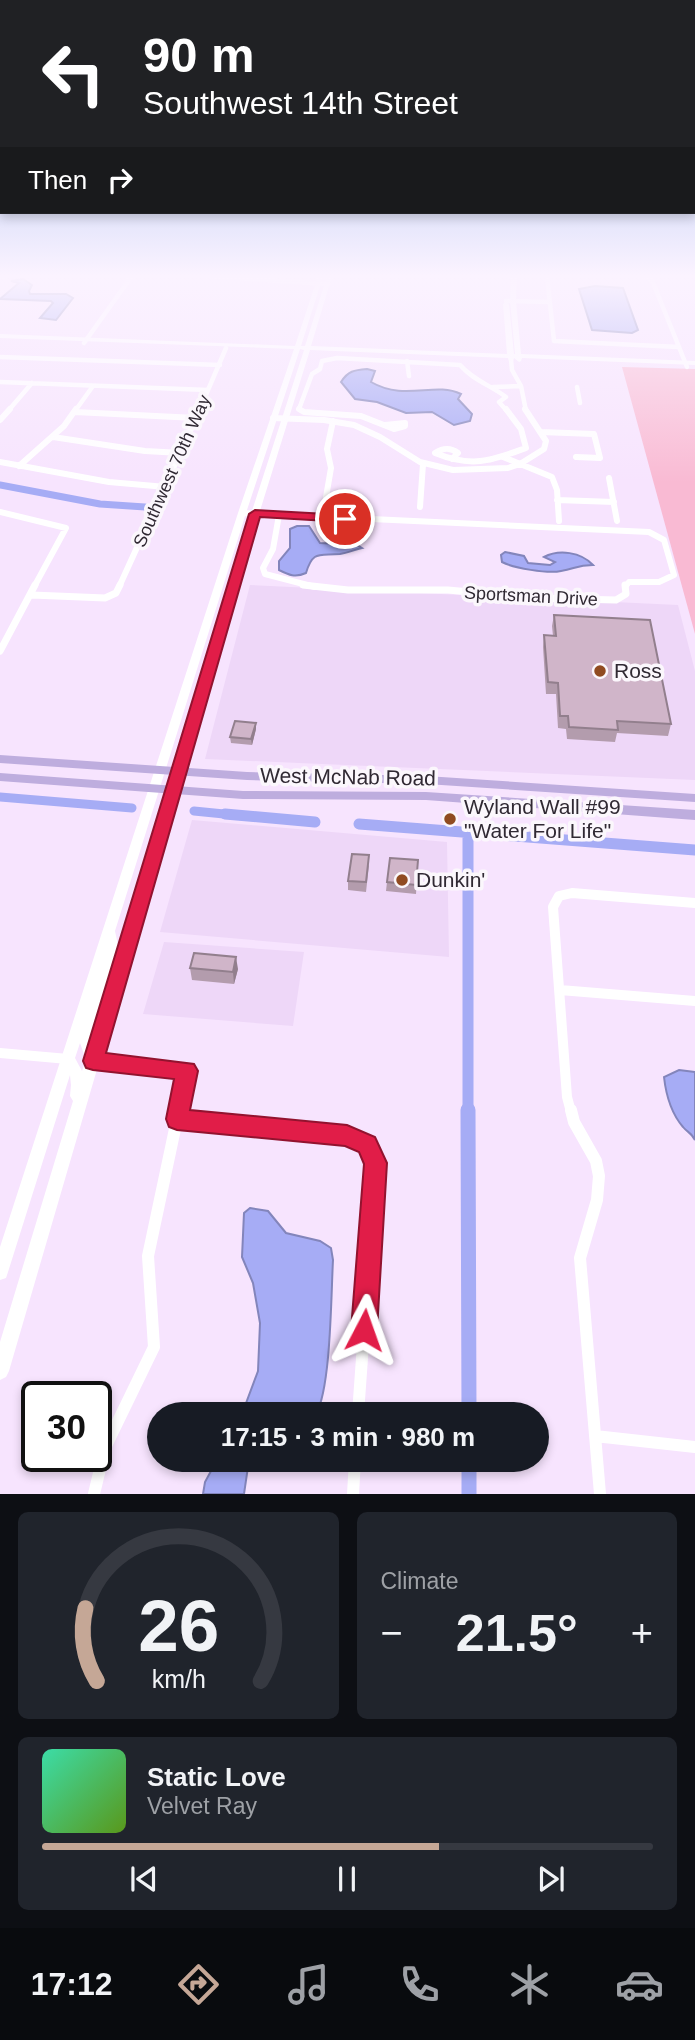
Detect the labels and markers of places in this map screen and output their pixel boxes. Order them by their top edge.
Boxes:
pin [315,489,375,549]
place label: Ross [614,659,662,682]
marker: Ross [592,663,608,679]
place label: Wyland Wall #99 "Water For Life" [464,795,621,842]
marker: Wyland Wall #99 "Water For Life" [442,811,458,827]
place label: Dunkin' [416,868,485,891]
marker: Dunkin' [394,872,410,888]

